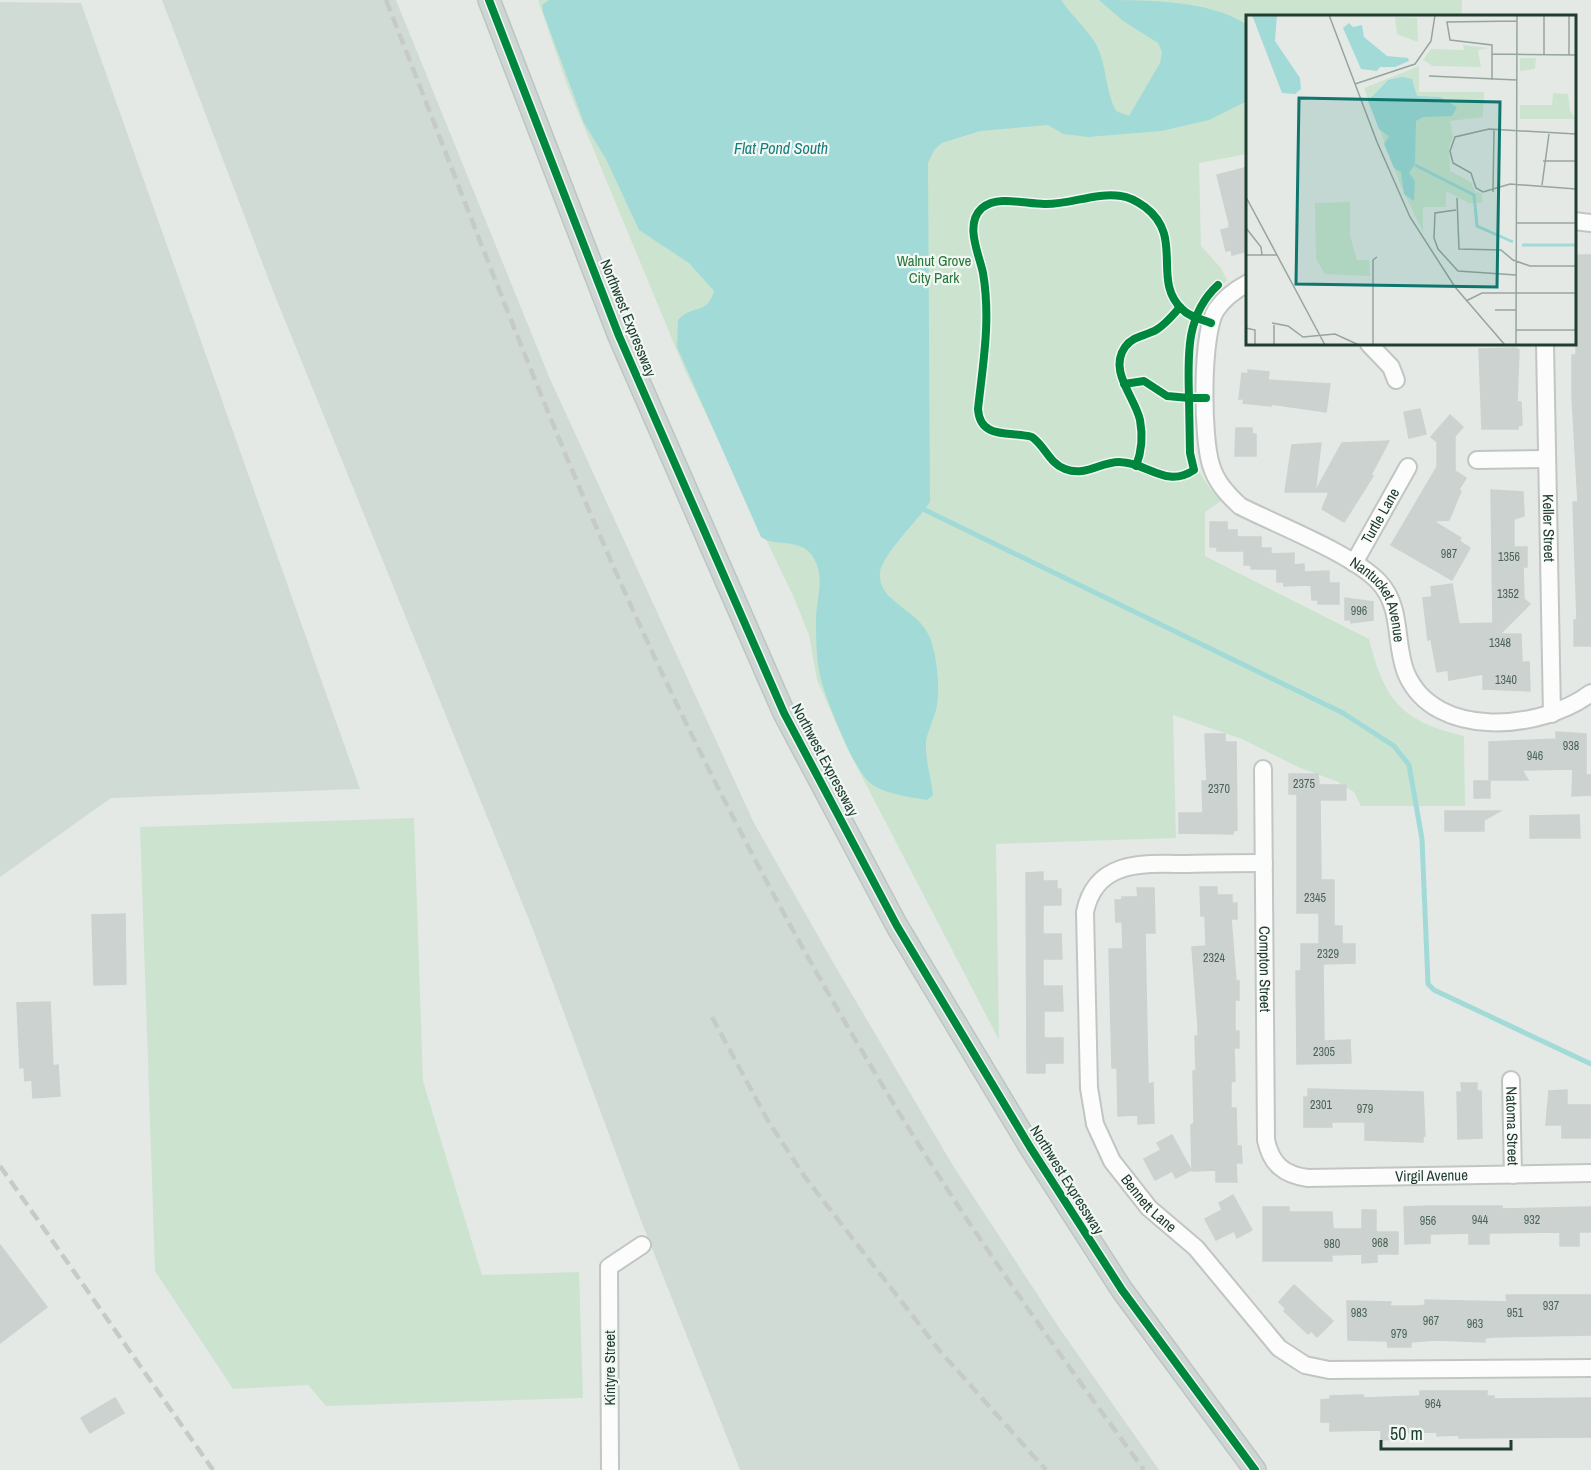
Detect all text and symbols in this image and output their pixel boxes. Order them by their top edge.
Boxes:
inset map [1246,15,1576,345]
water label: Flat Pond South [734,137,828,159]
park label: Walnut Grove City Park [897,250,972,288]
street label: Northwest Expressway [595,256,662,381]
street label: Turtle Lane [1356,484,1404,548]
street label: Keller Street [1538,494,1560,563]
house number: 987 [1441,546,1458,562]
house number: 1356 [1498,549,1520,565]
street label: Nantucket Avenue [1346,552,1410,644]
house number: 1352 [1497,586,1519,602]
house number: 996 [1351,603,1367,619]
house number: 1348 [1489,635,1511,651]
house number: 1340 [1495,672,1517,688]
street label: Northwest Expressway [787,700,864,821]
house number: 938 [1563,738,1579,754]
house number: 946 [1527,748,1543,764]
house number: 2375 [1293,776,1315,792]
house number: 2370 [1208,781,1230,797]
house number: 2345 [1304,890,1326,906]
street label: Compton Street [1254,926,1276,1013]
house number: 2329 [1317,946,1339,962]
house number: 2324 [1203,950,1225,966]
house number: 2305 [1313,1044,1335,1060]
street label: Natoma Street [1501,1086,1524,1166]
house number: 2301 [1310,1097,1332,1113]
house number: 979 [1357,1101,1373,1117]
street label: Northwest Expressway [1025,1121,1110,1239]
street label: Virgil Avenue [1395,1164,1468,1186]
street label: Bennett Lane [1116,1170,1181,1237]
house number: 944 [1472,1212,1489,1228]
house number: 932 [1524,1212,1540,1228]
house number: 956 [1420,1213,1436,1229]
house number: 968 [1372,1235,1388,1251]
house number: 980 [1324,1236,1340,1252]
house number: 937 [1543,1298,1560,1314]
house number: 983 [1351,1305,1367,1321]
house number: 951 [1507,1305,1524,1321]
house number: 967 [1423,1313,1440,1329]
house number: 963 [1467,1316,1483,1332]
house number: 979 [1391,1326,1407,1342]
street label: Kintyre Street [599,1330,620,1406]
house number: 964 [1425,1396,1442,1412]
scale bar [1381,1413,1512,1451]
text: 50 m [1390,1421,1423,1446]

